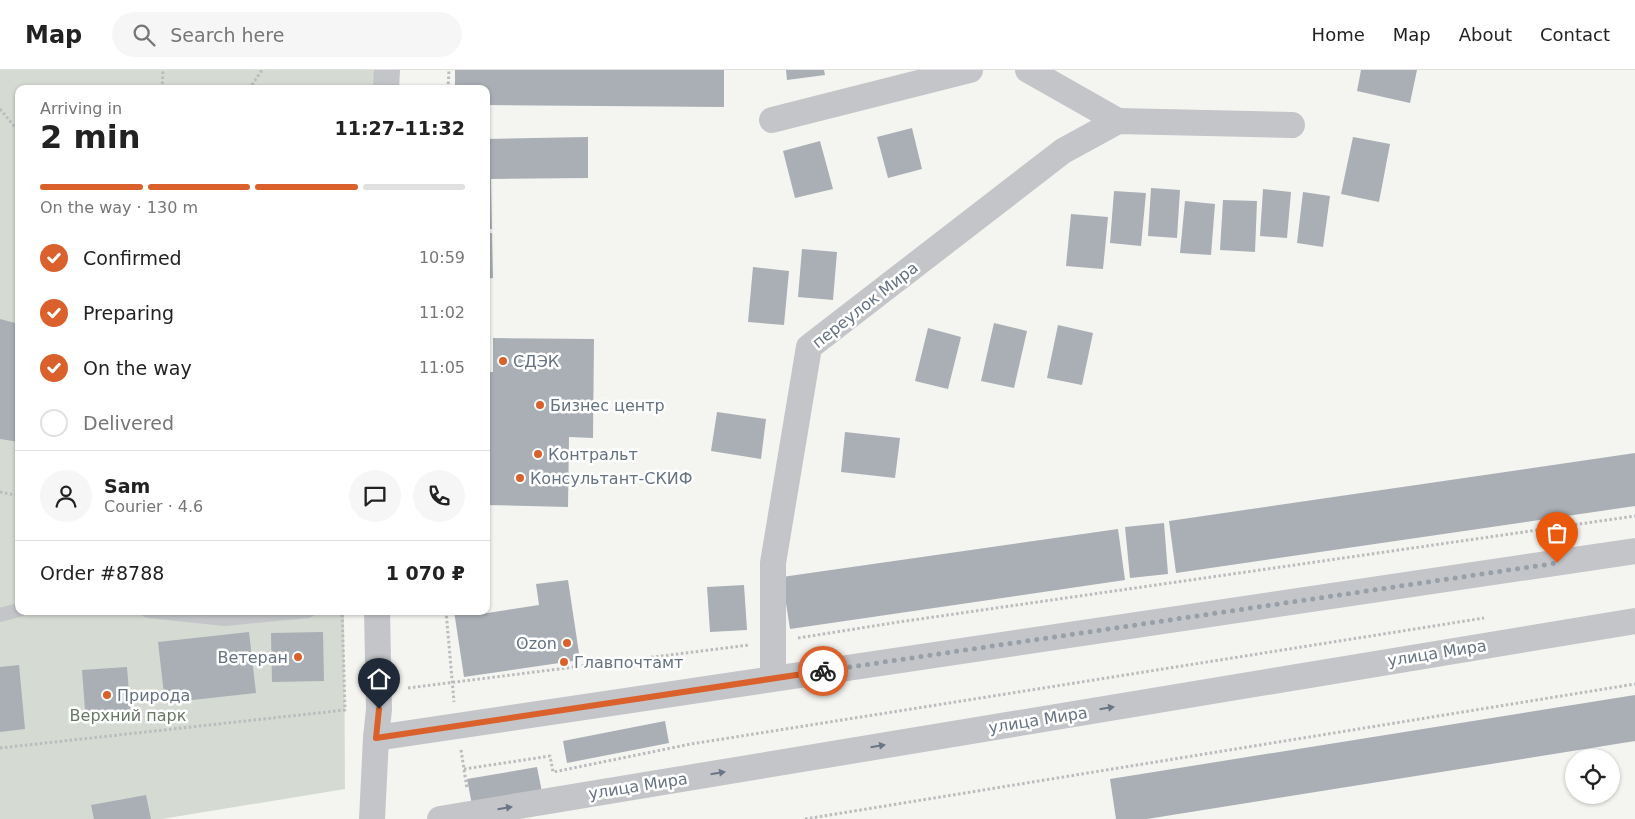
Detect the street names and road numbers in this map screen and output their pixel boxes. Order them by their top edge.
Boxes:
street label: переулок Мира [808,258,922,352]
street label: улица Мира [1386,636,1488,670]
street label: улица Мира [987,703,1089,737]
street label: улица Мира [587,769,689,803]

